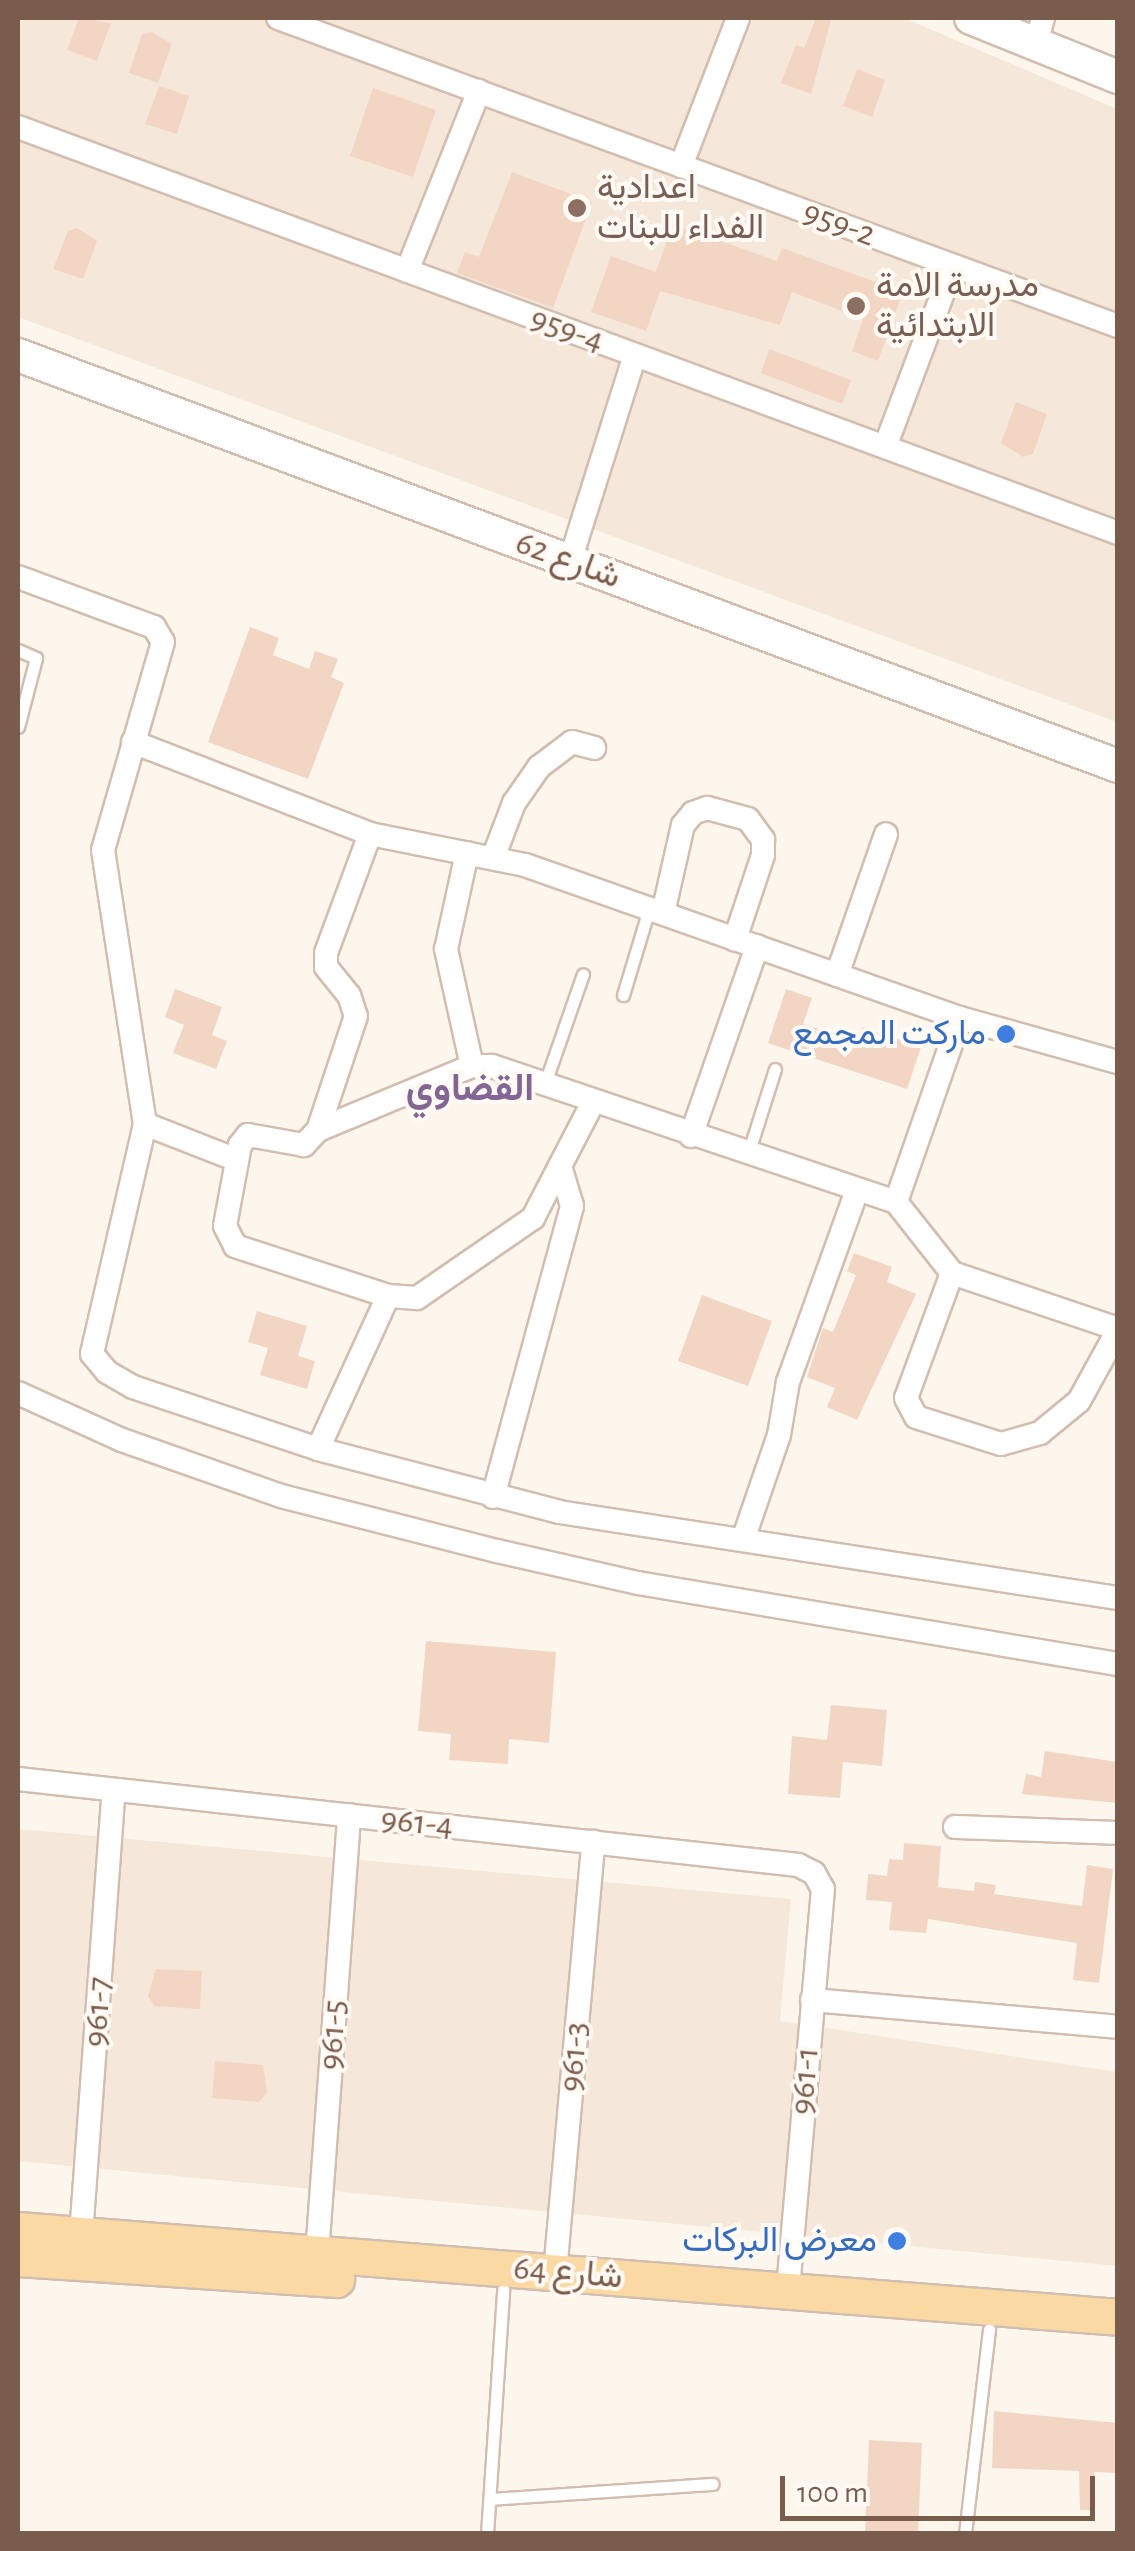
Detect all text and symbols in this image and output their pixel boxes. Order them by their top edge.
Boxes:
place label: اعدادية الفداء للبنات [597,167,764,249]
street label: 959-2 [797,192,881,256]
marker: اعدادية الفداء للبنات [566,197,588,219]
place label: مدرسة الامة الابتدائية [876,265,1039,347]
marker: مدرسة الامة الابتدائية [845,295,867,317]
street label: 959-4 [525,297,609,363]
street label: شارع 62 [510,522,626,598]
place label: ماركت المجمع [792,1013,986,1055]
marker: ماركت المجمع [995,1023,1017,1045]
district label: القضاوي [406,1067,534,1113]
street label: 961-4 [379,1798,455,1848]
street label: 961-7 [75,1975,121,2049]
street label: 961-5 [310,1998,356,2072]
street label: 961-3 [550,2020,598,2094]
street label: 961-1 [781,2045,829,2117]
place label: معرض البركات [682,2220,877,2262]
marker: معرض البركات [886,2230,908,2252]
street label: شارع 64 [512,2247,624,2299]
scale bar [785,2456,1100,2518]
text: 100 m [797,2478,868,2508]

